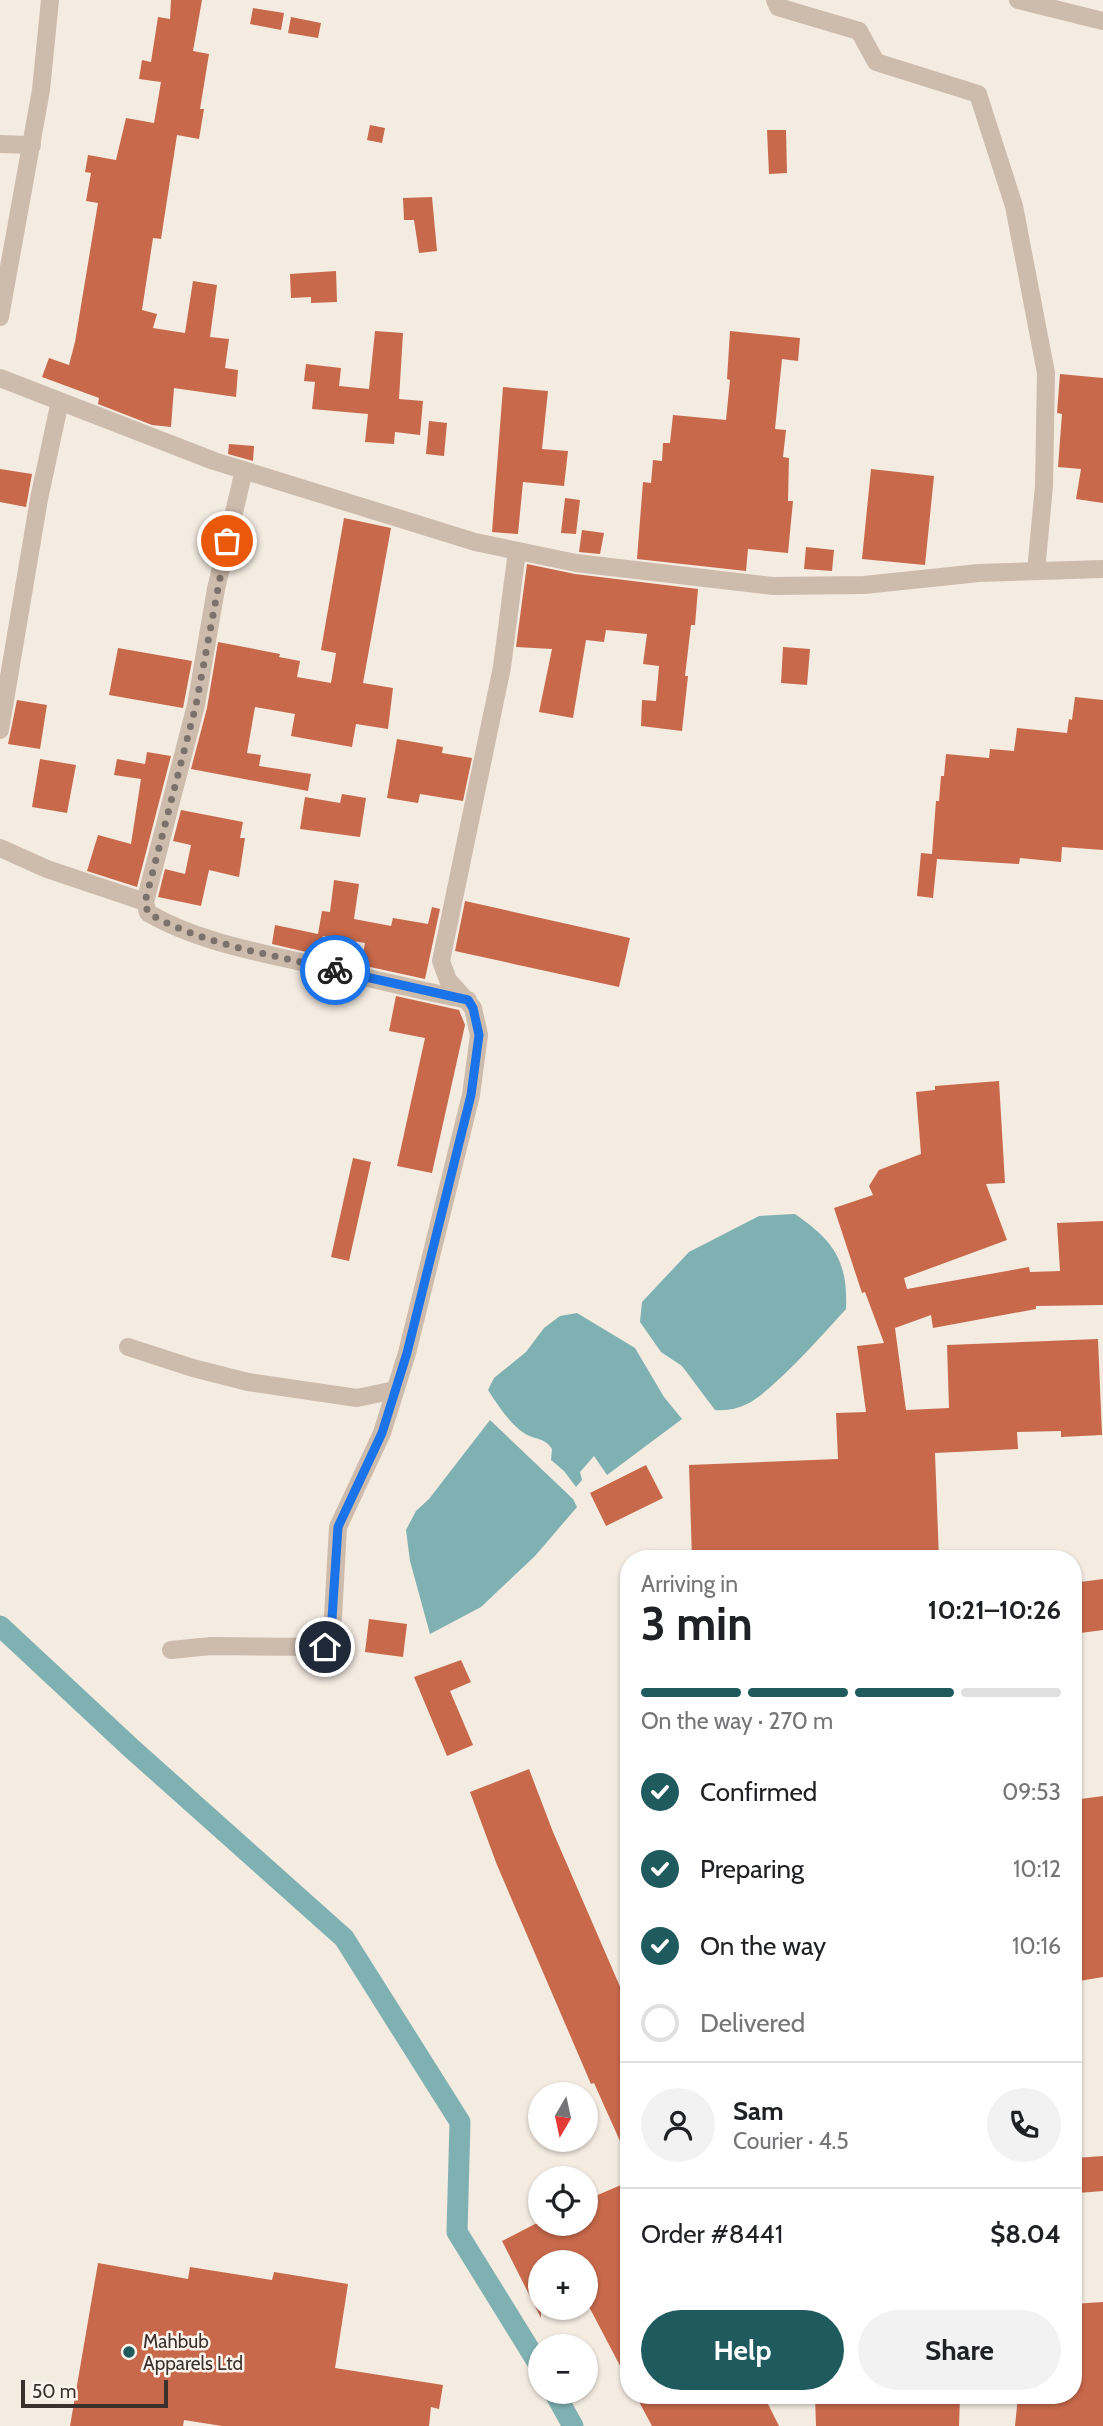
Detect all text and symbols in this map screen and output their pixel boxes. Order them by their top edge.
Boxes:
pin [197,511,257,571]
icon: bag [208,522,246,560]
courier [300,935,370,1005]
icon: bike [316,951,354,989]
text: Arriving in [641,1570,738,1598]
text: 10:21–10:26 [928,1594,1061,1626]
text: 3 min [641,1596,753,1652]
pin [295,1617,355,1677]
icon: home [306,1628,344,1666]
text: On the way · 270 m [641,1707,833,1735]
icon: check [641,1773,679,1811]
text: Confirmed [700,1776,817,1808]
text: 09:53 [1002,1778,1061,1806]
icon: check [641,1850,679,1888]
text: Preparing [700,1853,804,1885]
text: 10:12 [1013,1855,1061,1883]
icon: check [641,1927,679,1965]
text: On the way [700,1930,826,1962]
text: 10:16 [1012,1932,1061,1960]
text: Delivered [700,2007,805,2039]
north arrow [528,2082,598,2152]
map controls [528,2082,598,2404]
button: person [641,2088,715,2162]
button: phone [987,2088,1061,2162]
text: Sam [733,2095,784,2127]
text: Courier · 4.5 [733,2127,849,2155]
button: locate [528,2166,598,2236]
text: Order #8441 [641,2218,783,2250]
text: $8.04 [990,2218,1061,2250]
button: + [528,2250,598,2320]
button: Help [641,2310,844,2390]
button: Share [858,2310,1061,2390]
place label: Mahbub Apparels Ltd [143,2330,243,2375]
button: − [528,2334,598,2404]
marker: Mahbub Apparels Ltd [121,2344,137,2360]
scale bar [21,2377,168,2409]
text: 50 m [32,2380,76,2403]

